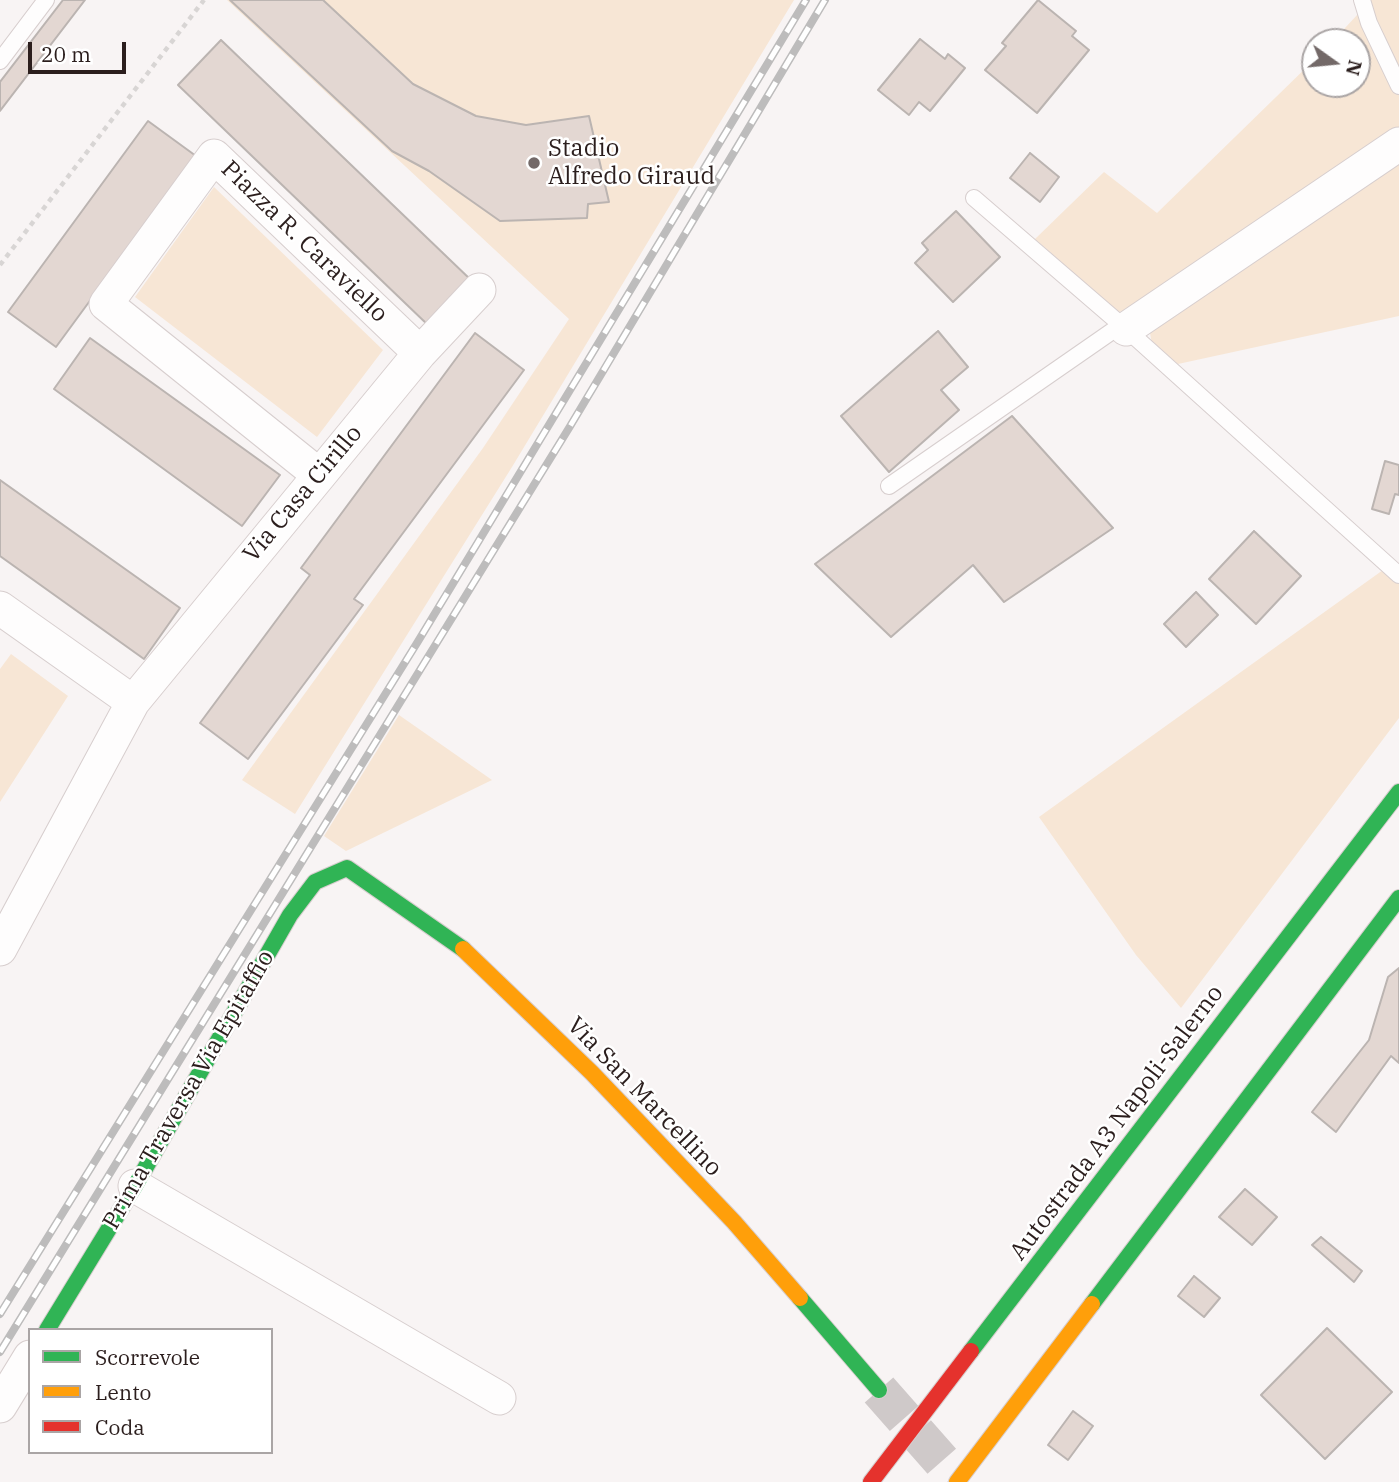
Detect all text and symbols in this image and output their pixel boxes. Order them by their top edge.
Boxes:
scale bar [32,28,130,72]
north arrow [1301,28,1371,98]
text: 20 m [41,40,91,68]
text: N [1341,58,1368,78]
place label: Stadio Alfredo Giraud [548,135,715,191]
street label: Piazza R. Caraviello [215,155,393,329]
marker: Stadio Alfredo Giraud [526,155,542,171]
street label: Via Casa Cirillo [237,420,369,568]
street label: Prima Traversa Via Epitaffio [97,945,281,1235]
street label: Autostrada A3 Napoli-Salerno [1004,980,1230,1266]
street label: Via San Marcellino [561,1011,727,1183]
legend [28,1328,273,1454]
text: Scorrevole [95,1343,200,1371]
text: Lento [95,1378,151,1406]
text: Coda [95,1413,145,1441]

